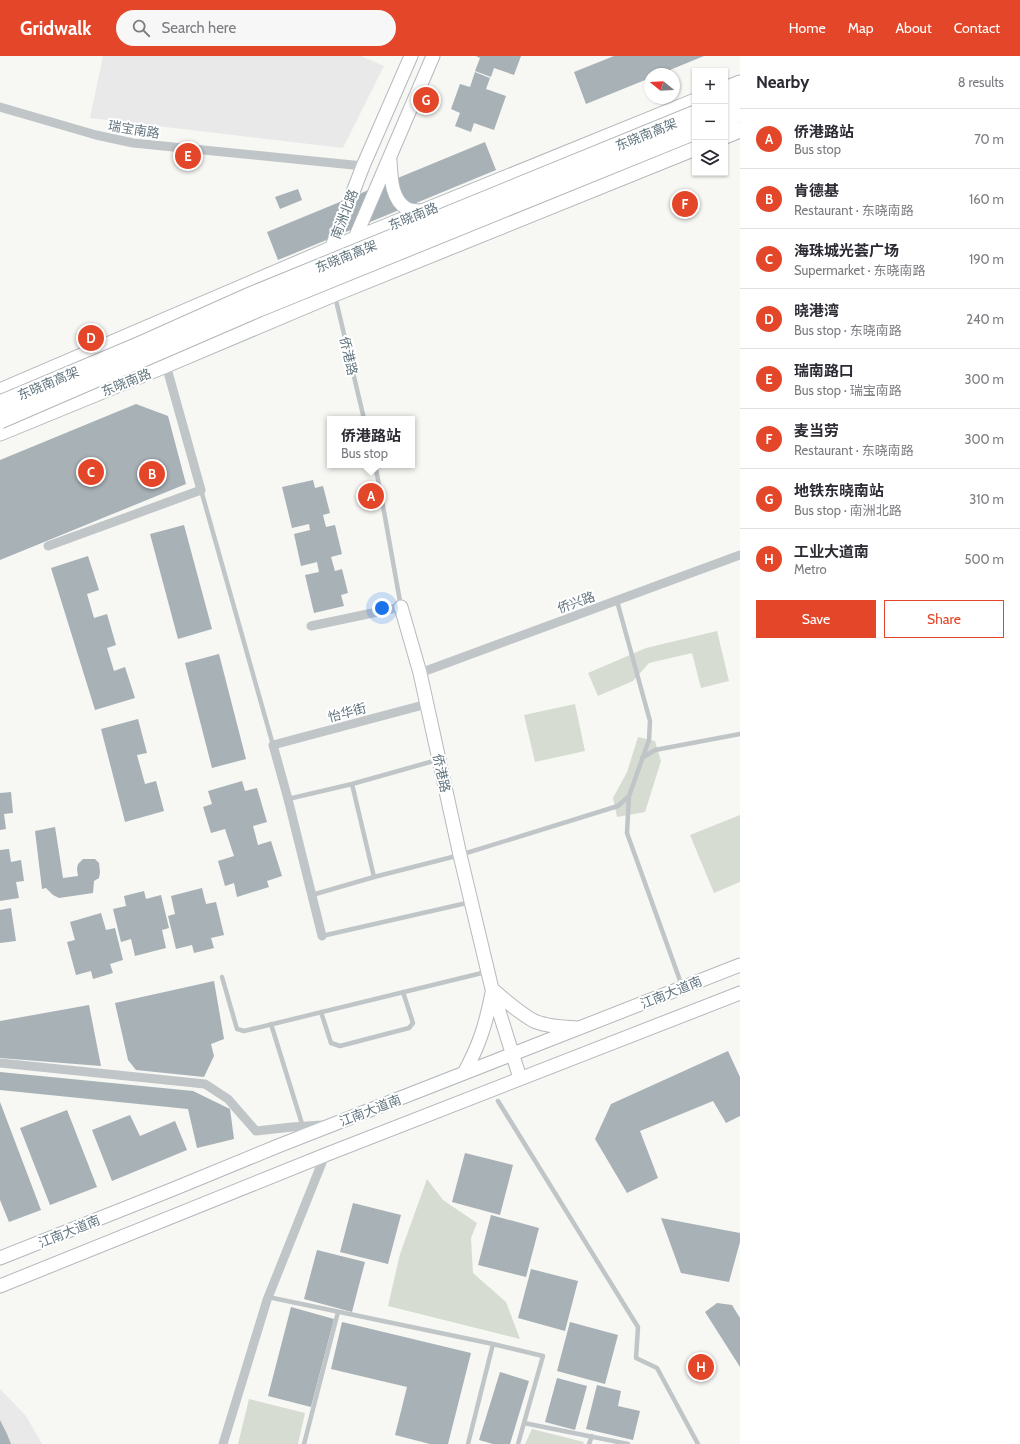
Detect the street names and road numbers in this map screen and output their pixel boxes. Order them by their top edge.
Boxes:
street label: 东晓南高架 [613,114,679,154]
street label: 瑞宝南路 [107,117,161,141]
street label: 南洲北路 [327,187,361,241]
street label: 东晓南路 [386,199,440,233]
street label: 东晓南高架 [313,236,379,276]
street label: 侨港路 [337,335,361,377]
street label: 东晓南高架 [15,363,81,403]
street label: 东晓南路 [99,365,153,399]
street label: 侨兴路 [555,588,597,616]
street label: 怡华街 [326,699,368,725]
street label: 侨港路 [430,752,454,794]
street label: 江南大道南 [638,972,704,1012]
street label: 江南大道南 [337,1091,403,1129]
street label: 江南大道南 [36,1211,102,1251]

